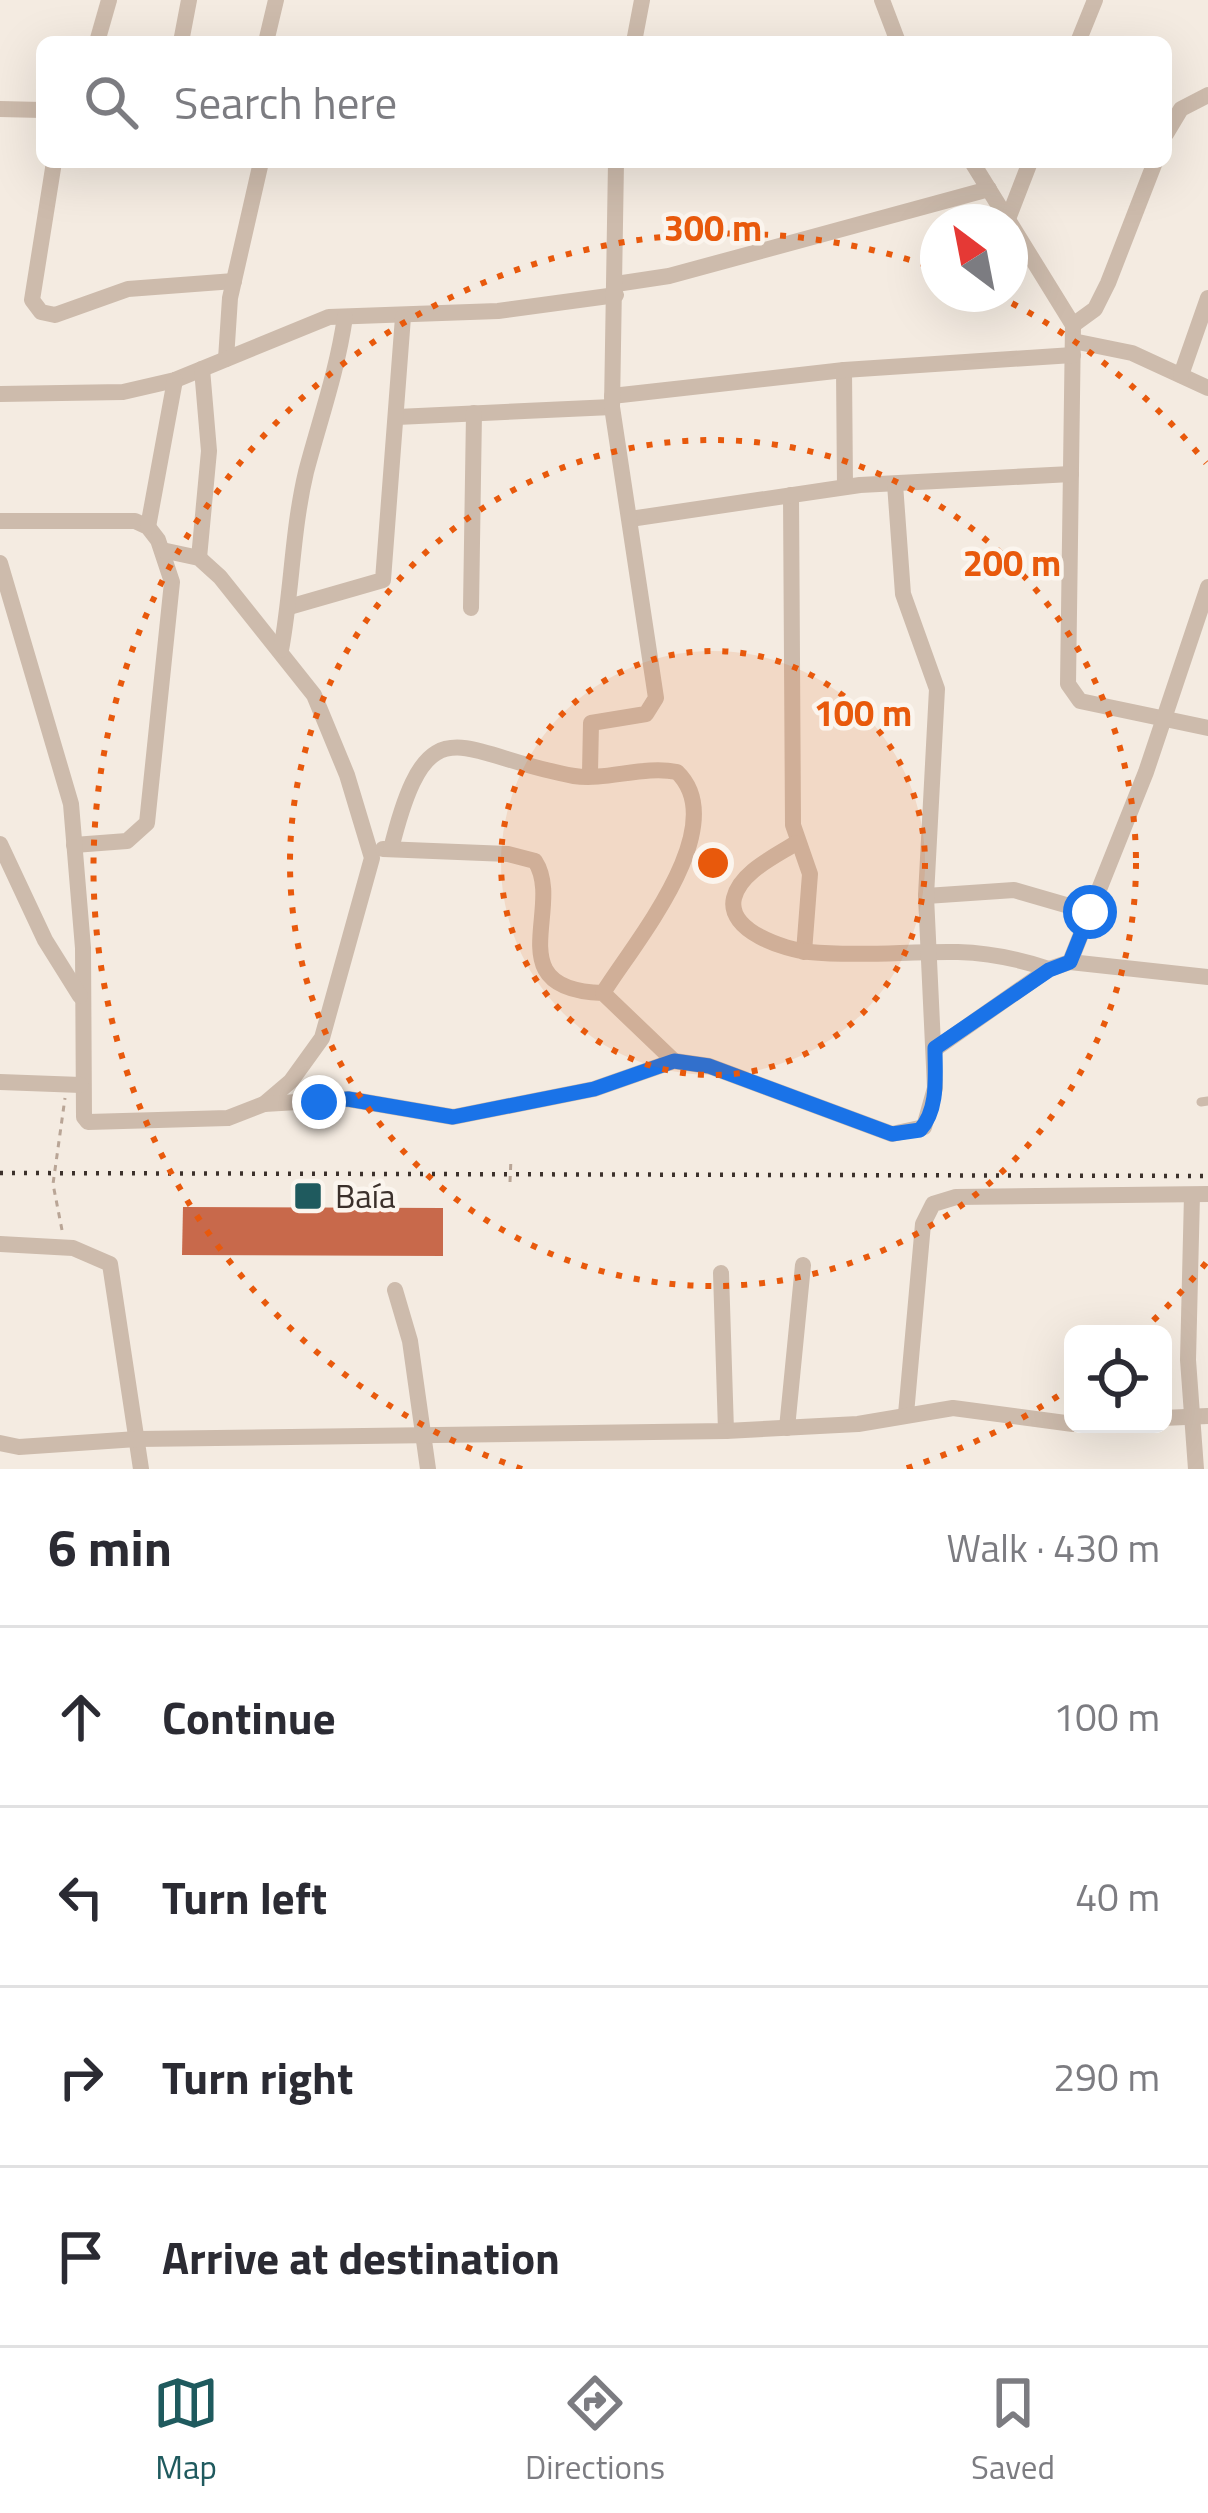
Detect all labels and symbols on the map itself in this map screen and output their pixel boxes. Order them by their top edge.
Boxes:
text: 300 m [664,200,762,255]
north arrow [920,204,1028,312]
text: 200 m [963,535,1061,590]
text: 100 m [814,685,912,740]
centre of rings [692,842,734,884]
route start [1063,885,1117,939]
route end [292,1075,346,1129]
place label: Baía [335,1171,396,1221]
marker: Baía [292,1180,324,1212]

